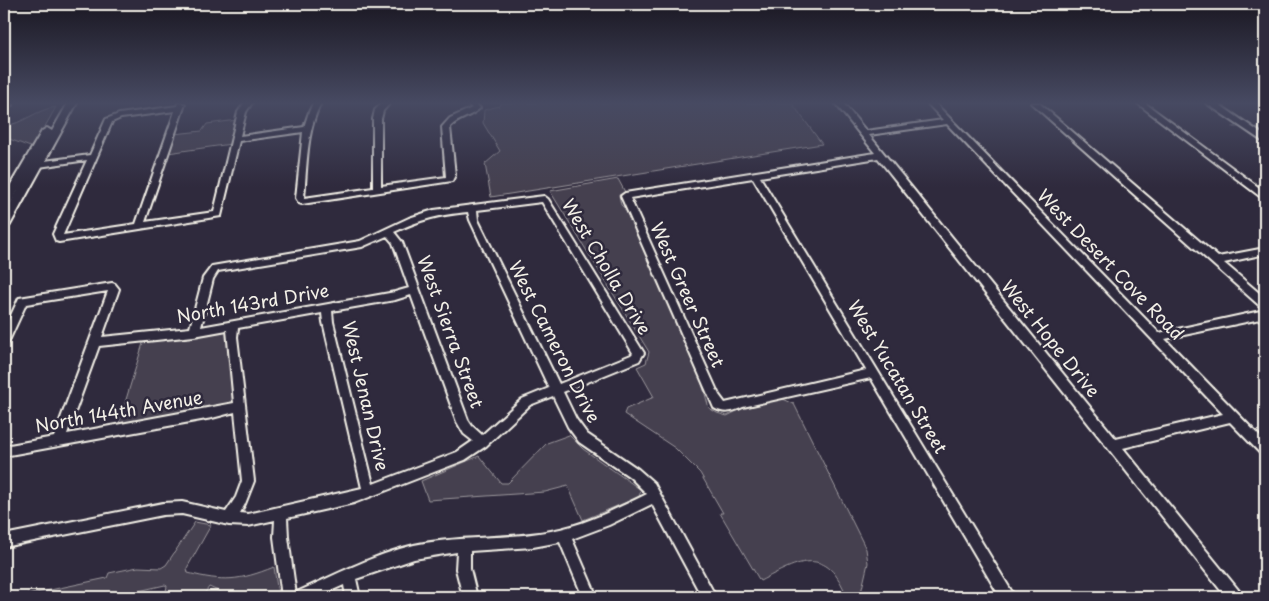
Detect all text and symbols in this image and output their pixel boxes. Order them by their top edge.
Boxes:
street label: West Desert Cove Road [1032,182,1191,346]
street label: West Cholla Drive [556,193,659,340]
street label: West Greer Street [644,217,733,371]
street label: West Sierra Street [411,251,492,412]
street label: West Cameron Drive [503,255,608,427]
street label: West Hope Drive [995,273,1107,403]
street label: North 143rd Drive [174,276,331,329]
street label: West Yucatan Street [842,294,955,458]
street label: West Jenan Drive [336,318,397,473]
street label: North 144th Avenue [33,382,205,439]

